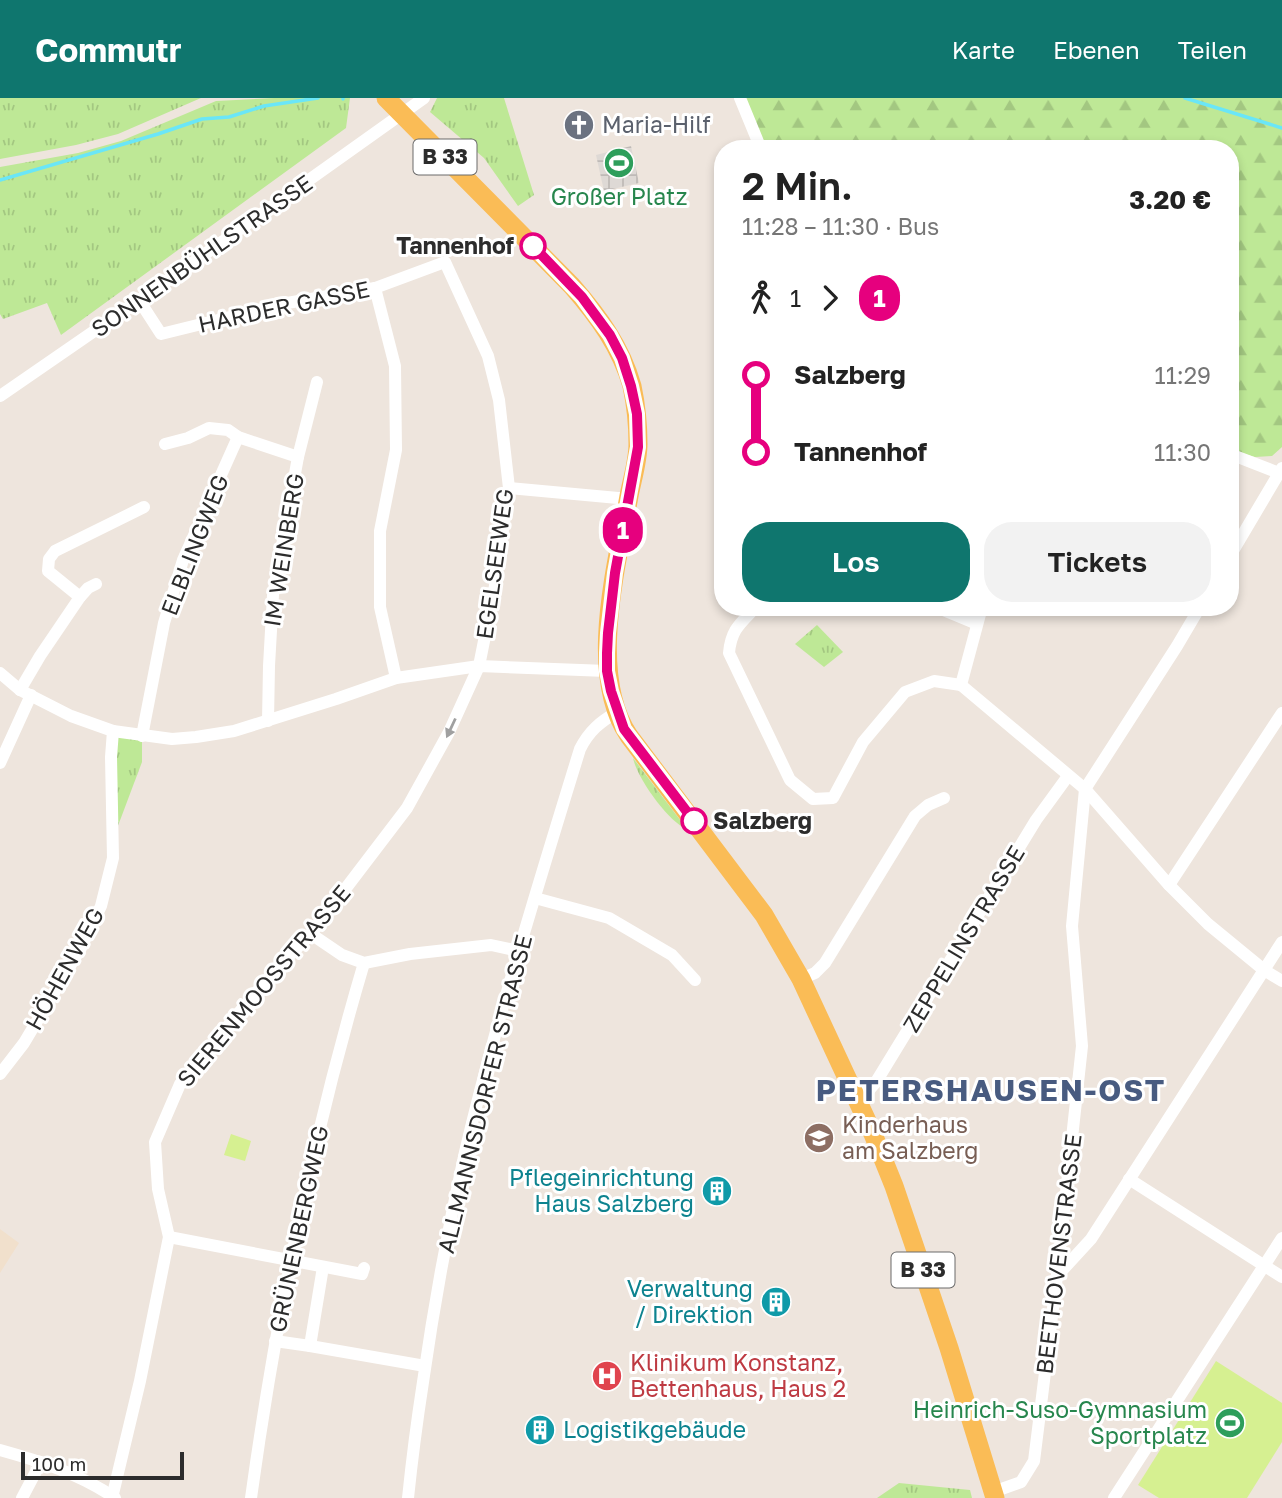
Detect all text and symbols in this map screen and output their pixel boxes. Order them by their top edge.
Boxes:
text: Commutr [35,30,182,69]
text: Karte [952,35,1015,64]
text: Ebenen [1053,35,1140,64]
text: Teilen [1178,35,1247,64]
church icon: Maria-Hilf [562,108,596,142]
place label: Maria-Hilf [602,110,711,138]
road number: B 33 [414,140,476,174]
sports icon: Großer Platz [602,146,636,180]
text: 2 Min. [742,163,853,208]
street label: SONNENBÜHLSTRASSE [85,168,317,342]
place label: Großer Platz [551,182,687,210]
text: 3.20 € [1129,184,1211,215]
text: 11:28 – 11:30 · Bus [742,212,939,240]
place label: Tannenhof [396,231,515,259]
marker: Tannenhof [520,233,546,259]
street label: HARDER GASSE [196,274,372,338]
icon: walk [742,279,780,317]
icon: forward [811,279,849,317]
text: 1 [873,283,886,312]
text: 1 [790,284,801,312]
text: Salzberg [794,359,906,390]
text: 11:29 [1155,361,1211,389]
text: Tannenhof [794,436,927,467]
text: 11:30 [1154,438,1211,466]
street label: ELBLINGWEG [154,470,234,619]
street label: IM WEINBERG [257,471,309,629]
street label: EGELSEEWEG [470,487,518,641]
line badge: 1 [600,507,646,553]
text: 1 [617,515,629,544]
button: Los [742,522,970,602]
button: Tickets [984,522,1211,602]
one-way arrow [445,718,457,738]
place label: Salzberg [713,806,812,834]
marker: Salzberg [681,808,707,834]
street label: ZEPPELINSTRASSE [896,840,1030,1037]
street label: SIERENMOOSSTRASSE [171,879,356,1092]
street label: HÖHENWEG [19,902,109,1035]
street label: ALLMANNSDORFER STRASSE [431,932,537,1256]
district label: PETERSHAUSEN-OST [816,1072,1166,1108]
place label: Kinderhaus am Salzberg [842,1110,979,1164]
school or university icon: Kinderhaus am Salzberg [802,1121,836,1155]
street label: GRÜNENBERGWEG [262,1123,334,1335]
street label: BEETHOVENSTRASSE [1029,1132,1087,1376]
place label: Pflegeinrichtung Haus Salzberg [509,1163,694,1217]
building icon: Pflegeinrichtung Haus Salzberg [700,1174,734,1208]
road number: B 33 [892,1252,954,1288]
place label: Verwaltung / Direktion [627,1274,753,1328]
building icon: Verwaltung / Direktion [759,1285,793,1319]
place label: Klinikum Konstanz, Bettenhaus, Haus 2 [630,1348,846,1402]
hospital icon: Klinikum Konstanz, Bettenhaus, Haus 2 [590,1359,624,1393]
place label: Heinrich-Suso-Gymnasium Sportplatz [913,1395,1207,1449]
sports icon: Heinrich-Suso-Gymnasium Sportplatz [1213,1406,1247,1440]
building icon: Logistikgebäude [523,1413,557,1447]
place label: Logistikgebäude [563,1415,746,1443]
scale bar [21,1449,184,1481]
text: 100 m [32,1452,86,1475]

